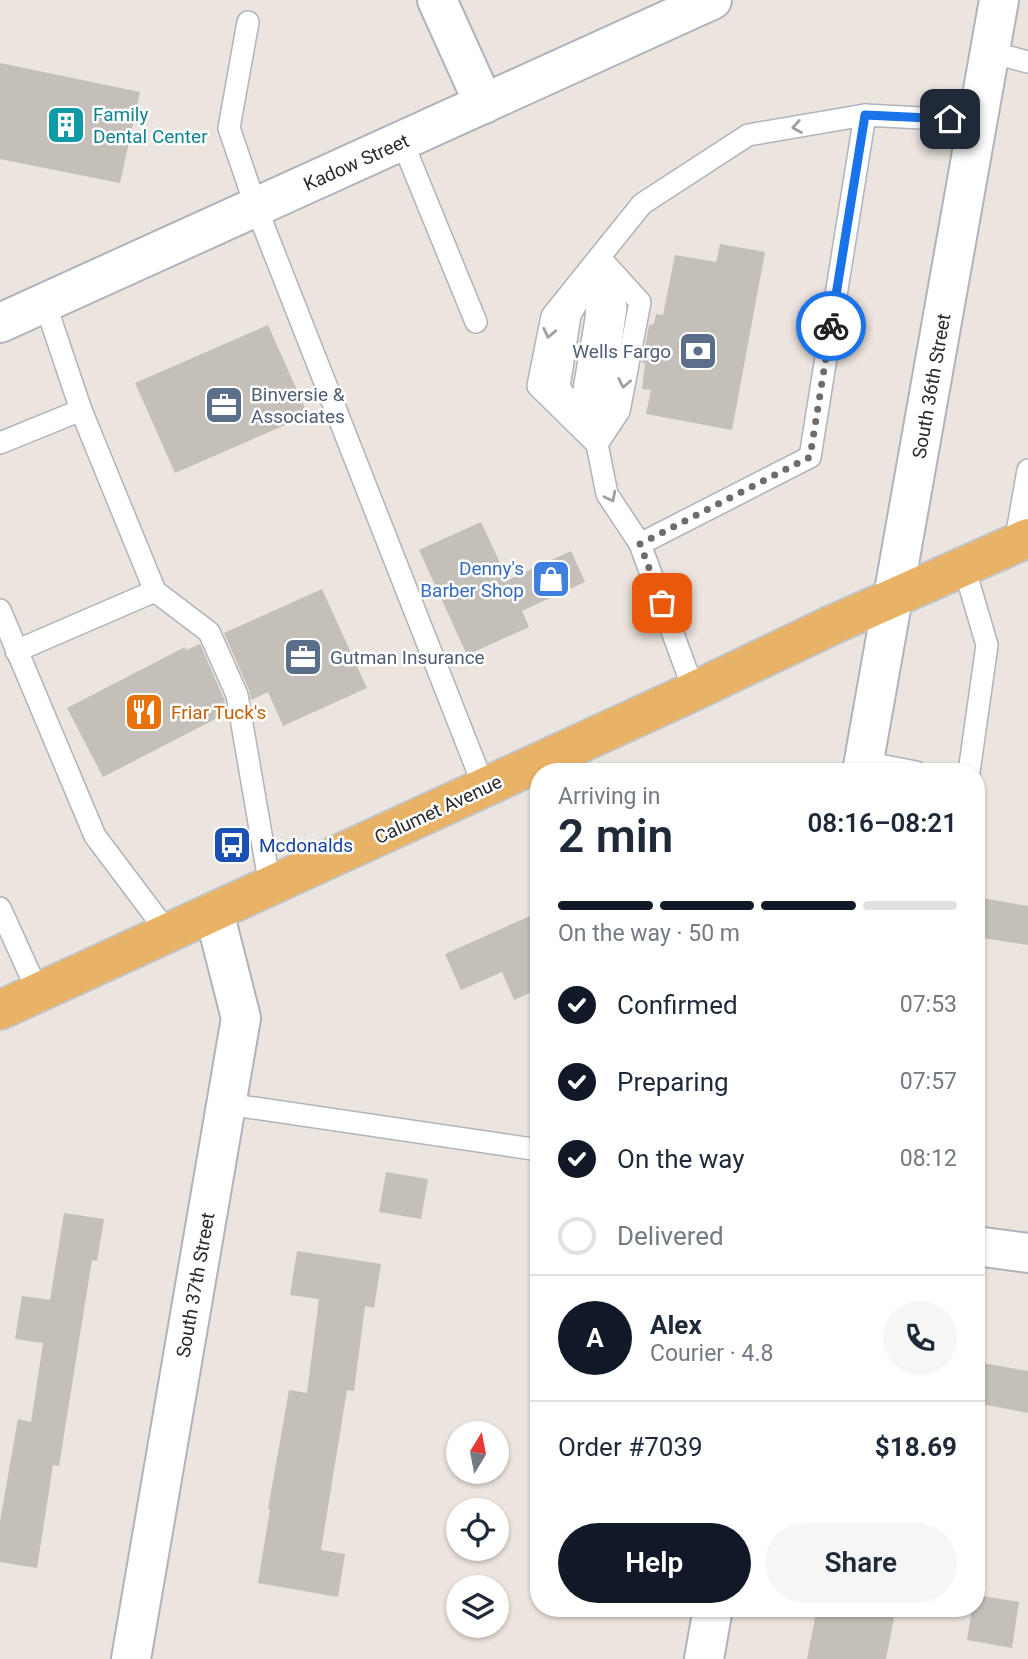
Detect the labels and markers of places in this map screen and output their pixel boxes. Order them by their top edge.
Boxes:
pin [920,89,980,149]
place label: Family Dental Center [93,103,208,148]
building icon: Family Dental Center [45,104,87,146]
bank icon: Wells Fargo [677,330,719,372]
place label: Wells Fargo [572,340,671,363]
place label: Binversie & Associates [251,383,345,428]
office icon: Binversie & Associates [203,384,245,426]
place label: Denny's Barber Shop [420,557,524,602]
shop icon: Denny's Barber Shop [530,558,572,600]
pin [632,573,692,633]
office icon: Gutman Insurance [282,636,324,678]
place label: Gutman Insurance [330,646,485,669]
restaurant icon: Friar Tuck's [123,691,165,733]
place label: Friar Tuck's [171,701,266,724]
bus stop icon: Mcdonalds [211,824,253,866]
place label: Mcdonalds [259,834,353,857]

